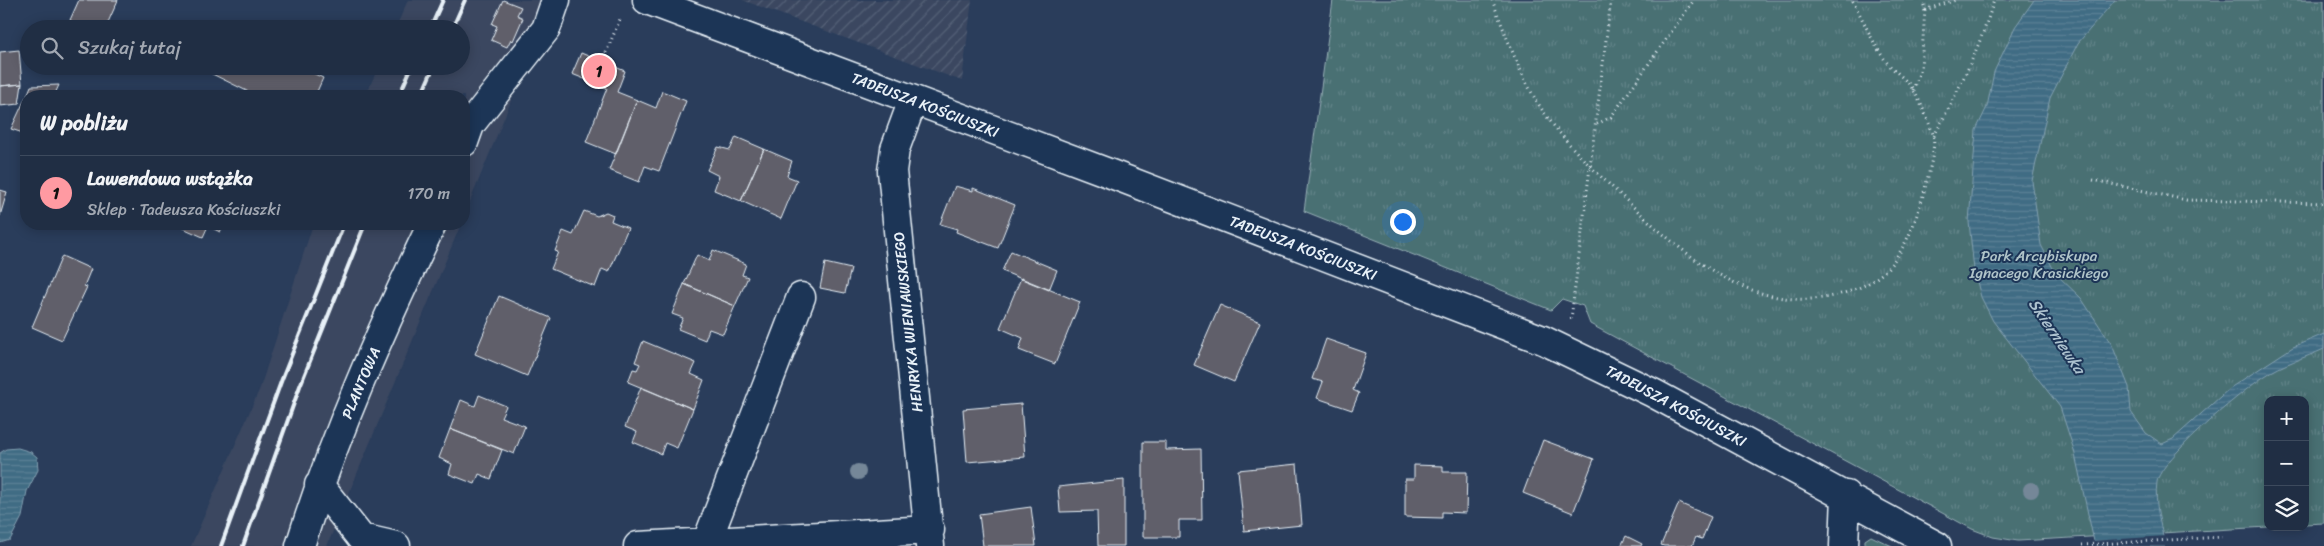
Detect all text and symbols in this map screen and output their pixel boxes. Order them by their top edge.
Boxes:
search box [20,20,470,75]
text: Szukaj tutaj [78,31,181,64]
icon: search [38,34,66,62]
pin: 1 [583,52,615,90]
street label: TADEUSZA KOŚCIUSZKI [847,65,1003,145]
text: W pobliżu [40,104,128,142]
text: Lawendowa wstążka [87,162,253,195]
text: 1 [53,179,59,208]
text: 170 m [407,179,450,208]
text: Sklep · Tadeusza Kościuszki [87,195,280,224]
street label: TADEUSZA KOŚCIUSZKI [1225,208,1381,288]
your location [1390,209,1416,235]
street label: HENRYKA WIENIAWSKIEGO [886,230,930,414]
park label: Park Arcybiskupa Ignacego Krasickiego [1969,243,2109,286]
water label: Skierniewka [2021,292,2094,382]
street label: PLANTOWA [334,343,388,423]
street label: TADEUSZA KOŚCIUSZKI [1601,358,1752,454]
map controls [2264,396,2309,531]
button: + [2264,396,2309,441]
button: − [2264,441,2309,486]
button: layers [2264,486,2309,531]

